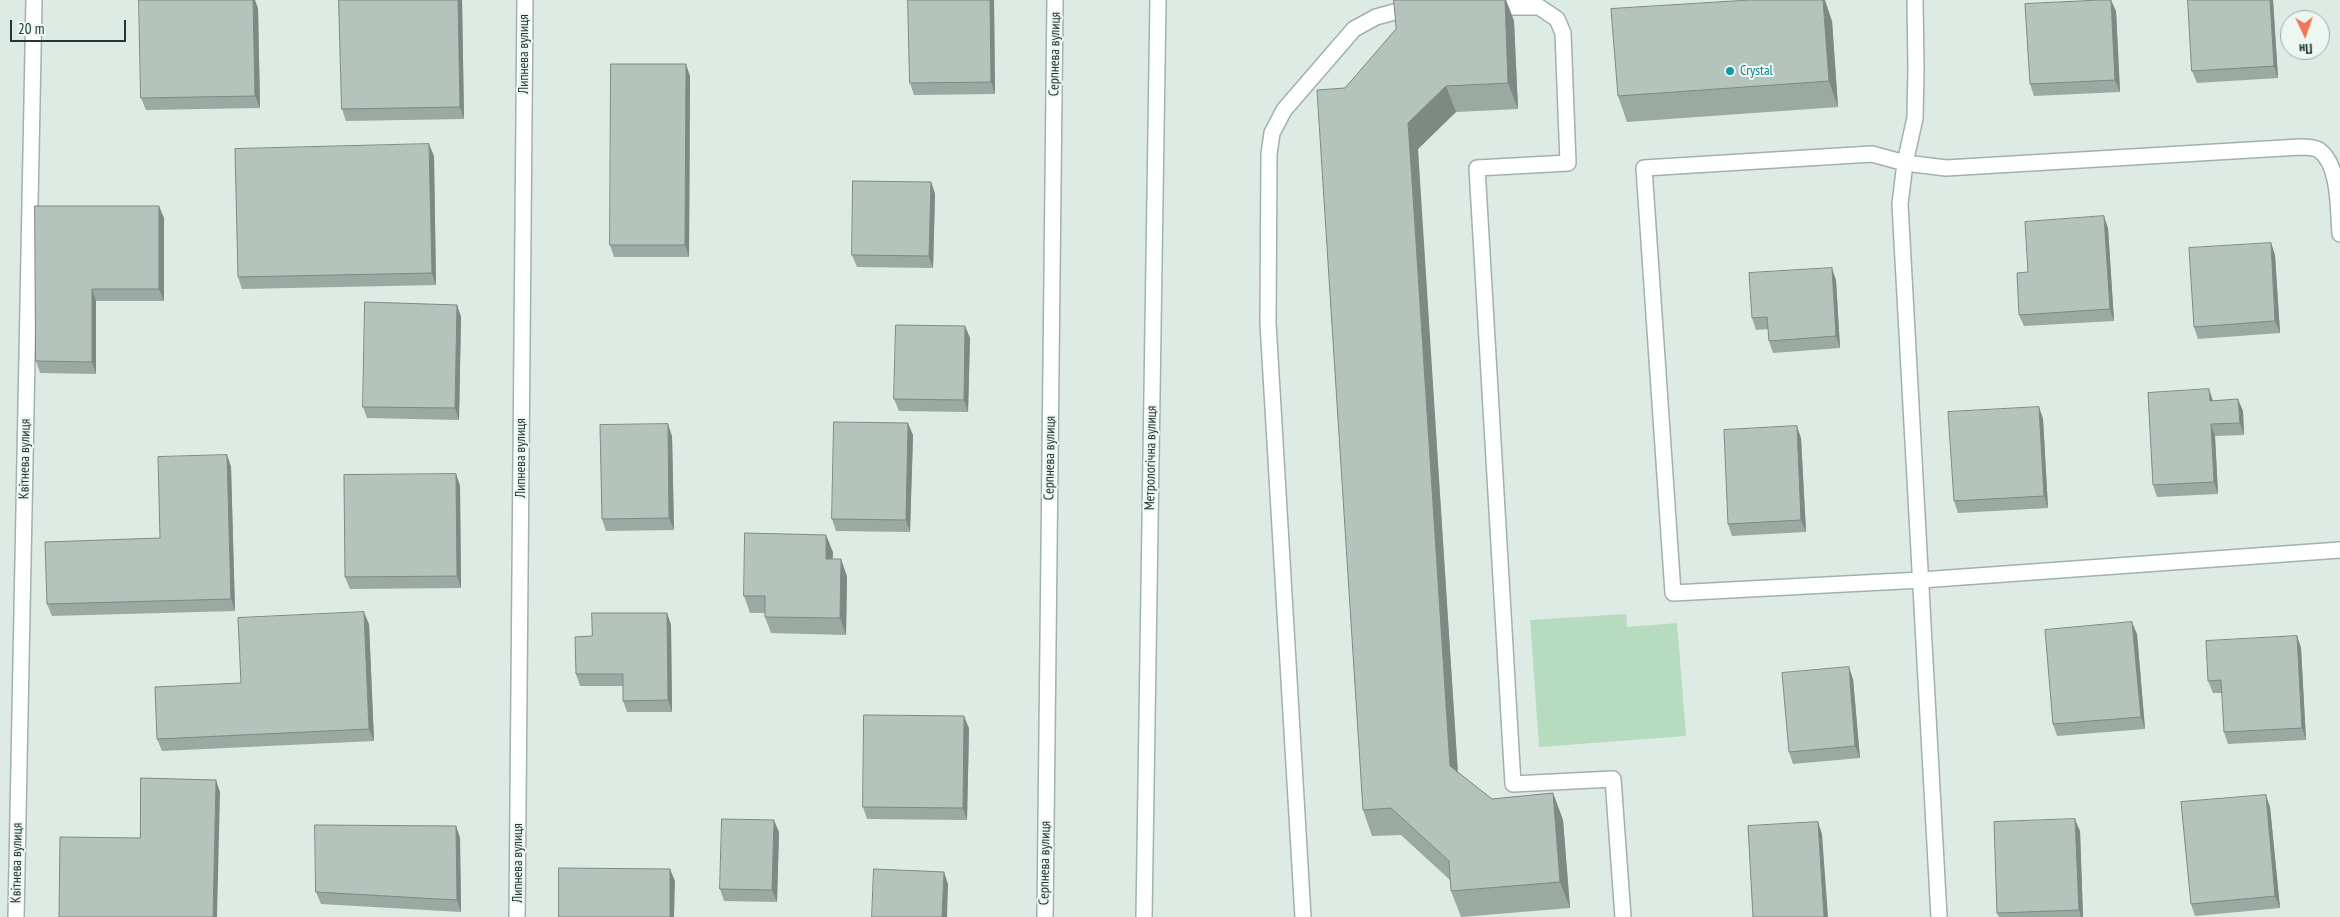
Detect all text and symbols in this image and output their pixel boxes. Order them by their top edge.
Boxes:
scale bar [12,10,129,42]
north arrow [2280,10,2330,60]
street label: Серпнева вулиця [1046,12,1064,96]
street label: Липнева вулиця [516,14,532,94]
text: 20 m [18,19,44,38]
text: Пн [2298,40,2313,58]
place label: Crystal [1740,63,1773,79]
marker: Crystal [1724,65,1736,77]
street label: Метрологічна вулиця [1142,406,1160,510]
street label: Серпнева вулиця [1041,416,1059,500]
street label: Липнева вулиця [513,418,529,498]
street label: Квітнева вулиця [16,419,34,499]
street label: Серпнева вулиця [1036,821,1054,905]
street label: Квітнева вулиця [8,823,26,903]
street label: Липнева вулиця [510,823,526,903]

